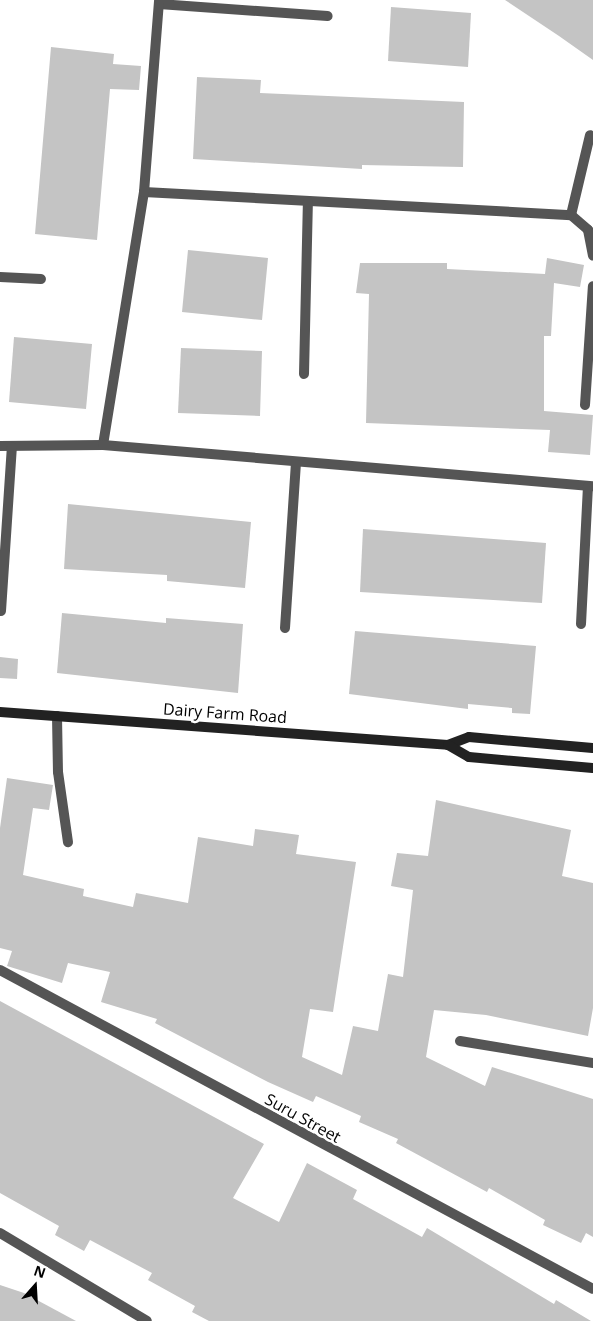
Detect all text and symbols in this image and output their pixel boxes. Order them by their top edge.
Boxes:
street label: Dairy Farm Road [162,699,288,727]
street label: Suru Street [262,1089,344,1147]
north arrow [10,1261,60,1311]
text: N [32,1261,49,1282]

